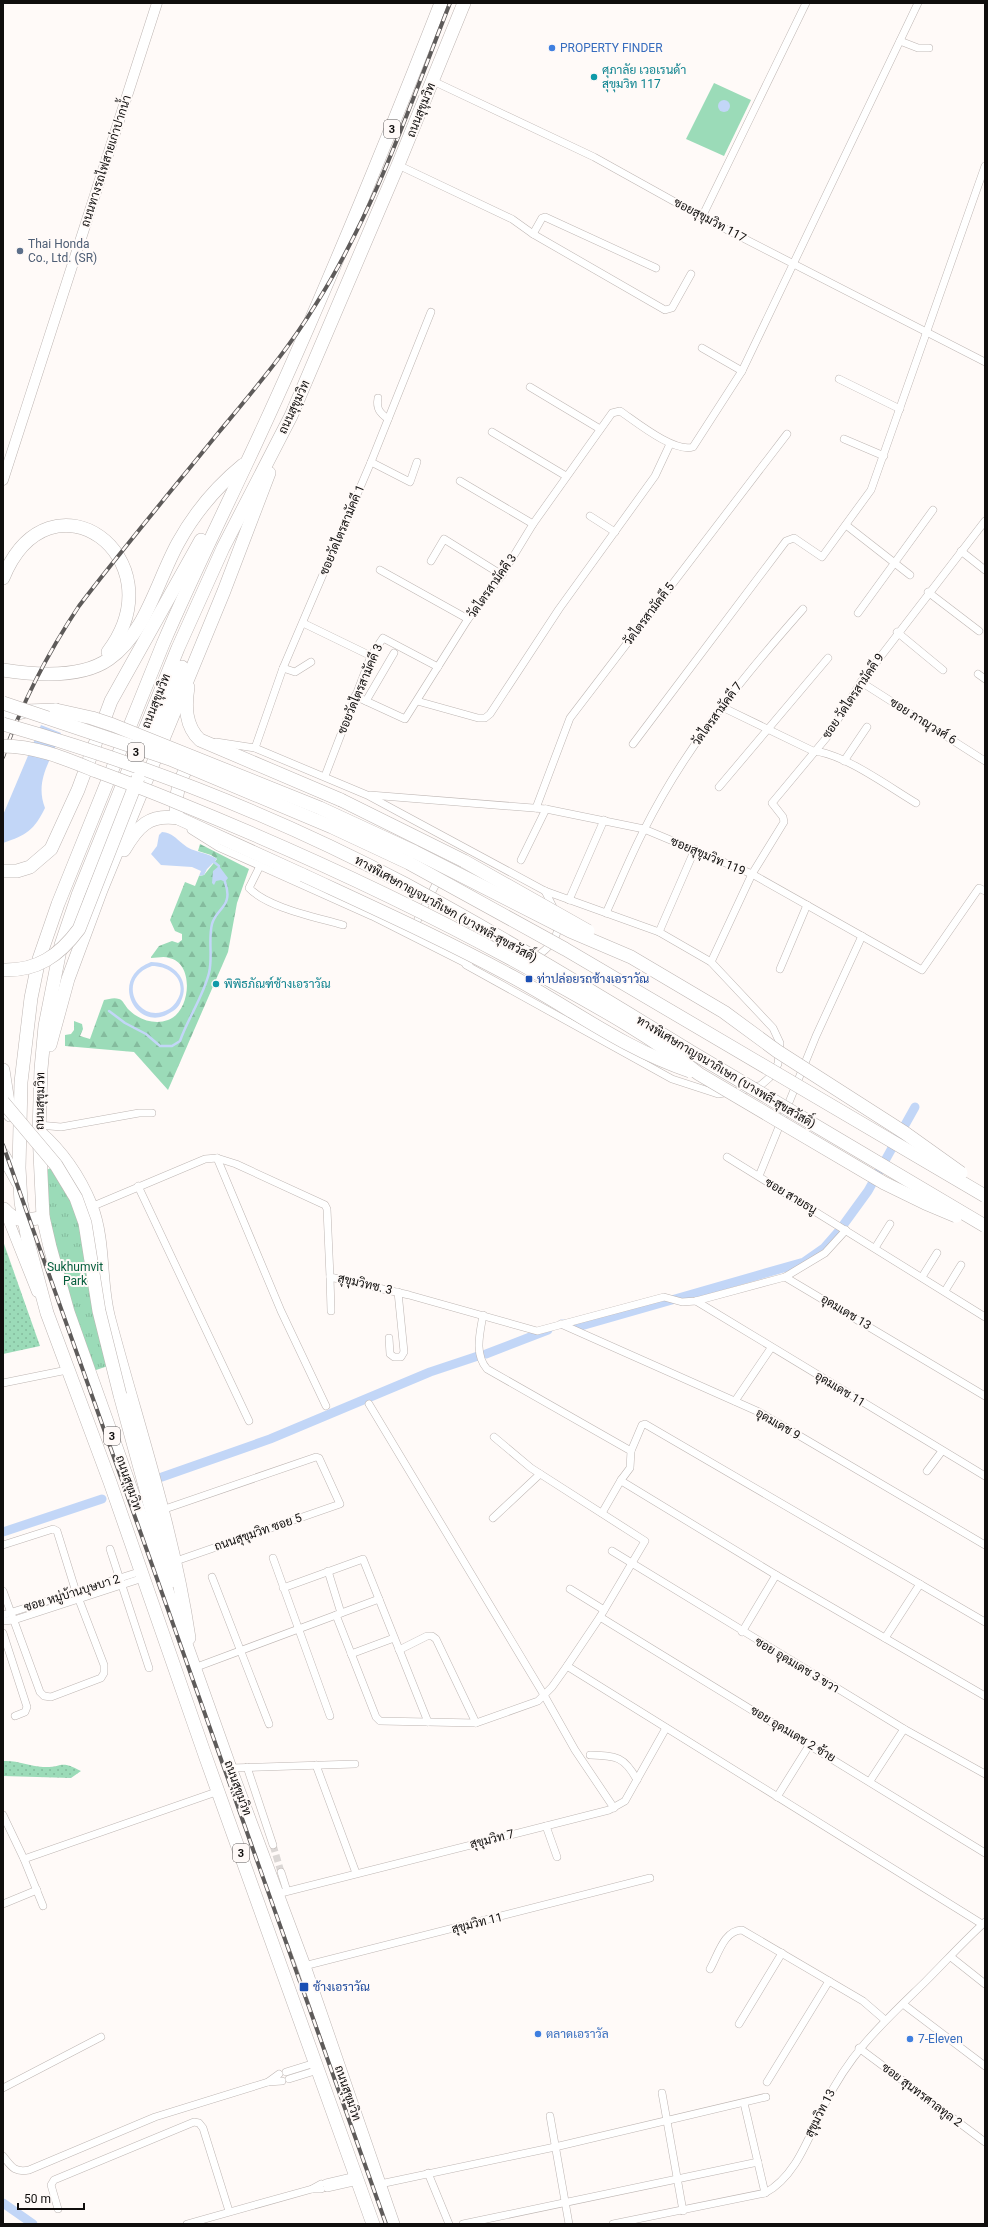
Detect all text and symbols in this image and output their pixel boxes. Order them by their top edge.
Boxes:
place label: PROPERTY FINDER [560,41,663,55]
marker: PROPERTY FINDER [547,43,557,53]
place label: ศุภาลัย เวอเรนด้า สุขุมวิท 117 [602,63,686,93]
marker: ศุภาลัย เวอเรนด้า สุขุมวิท 117 [589,72,599,82]
street label: ถนนสุขุมวิท [404,81,440,140]
street label: ถนนทางรถไฟสายเก่าปากน้ำ [74,92,134,229]
road number: 3 [384,120,400,138]
street label: ซอยสุขุมวิท 117 [670,195,749,247]
place label: Thai Honda Co., Ltd. (SR) [28,237,97,265]
marker: Thai Honda Co., Ltd. (SR) [15,246,25,256]
street label: ถนนสุขุมวิท [275,378,314,437]
street label: ซอยวัดไตรสามัคคี 1 [316,482,367,577]
street label: วัดไตรสามัคคี 3 [464,551,519,621]
street label: วัดไตรสามัคคี 5 [620,579,677,648]
street label: ซอยวัดไตรสามัคคี 3 [334,641,385,736]
street label: ซอย วัดไตรสามัคคี 9 [819,650,887,741]
street label: ถนนสุขุมวิท [139,672,175,731]
street label: วัดไตรสามัคคี 7 [688,679,745,749]
street label: ซอย ภาณุวงศ์ 6 [886,694,960,749]
road number: 3 [128,743,144,761]
street label: ซอยสุขุมวิท 119 [668,834,748,880]
street label: ทางพิเศษกาญจนาภิเษก (บางพลี-สุขสวัสดิ์) [351,849,542,967]
place label: ท่าปล่อยรถช้างเอราวัณ [537,972,649,986]
marker: ท่าปล่อยรถช้างเอราวัณ [524,974,534,984]
place label: พิพิธภัณฑ์ช้างเอราวัณ [224,976,331,991]
marker: พิพิธภัณฑ์ช้างเอราวัณ [211,979,221,989]
street label: ทางพิเศษกาญจนาภิเษก (บางพลี-สุขสวัสดิ์) [633,1009,820,1133]
street label: ถนนสุขุมวิท [32,1072,50,1130]
street label: ซอย สายธนู [762,1175,820,1218]
park label: Sukhumvit Park [47,1260,103,1288]
street label: สุขุมวิทซ. 3 [336,1271,394,1299]
street label: อุดมเดช 13 [817,1292,874,1334]
street label: อุดมเดช 11 [811,1369,868,1411]
street label: อุดมเดช 9 [752,1406,803,1444]
road number: 3 [104,1427,120,1445]
street label: ถนนสุขุมวิท [111,1453,145,1513]
street label: ถนนสุขุมวิท ซอย 5 [212,1510,305,1555]
street label: ซอย หมู่บ้านบุษบา 2 [22,1572,123,1616]
street label: ซอย อุดมเดช 3 ขวา [751,1634,842,1697]
street label: ซอย อุดมเดช 2 ซ้าย [747,1703,838,1767]
street label: ถนนสุขุมวิท [220,1758,254,1818]
street label: สุขุมวิท 7 [468,1827,516,1853]
road number: 3 [233,1844,249,1862]
street label: สุขุมวิท 11 [450,1910,504,1938]
place label: ช้างเอราวัณ [313,1980,370,1994]
marker: ช้างเอราวัณ [298,1981,310,1993]
place label: ตลาดเอราวัล [546,2027,609,2041]
marker: ตลาดเอราวัล [533,2029,543,2039]
place label: 7-Eleven [918,2032,963,2046]
marker: 7-Eleven [905,2034,915,2044]
street label: ซอย สุนทรศาลทูล 2 [878,2060,965,2132]
street label: ถนนสุขุมวิท [330,2063,364,2123]
street label: สุขุมวิท 13 [802,2087,840,2140]
scale bar [18,2185,84,2211]
text: 50 m [24,2192,51,2206]

